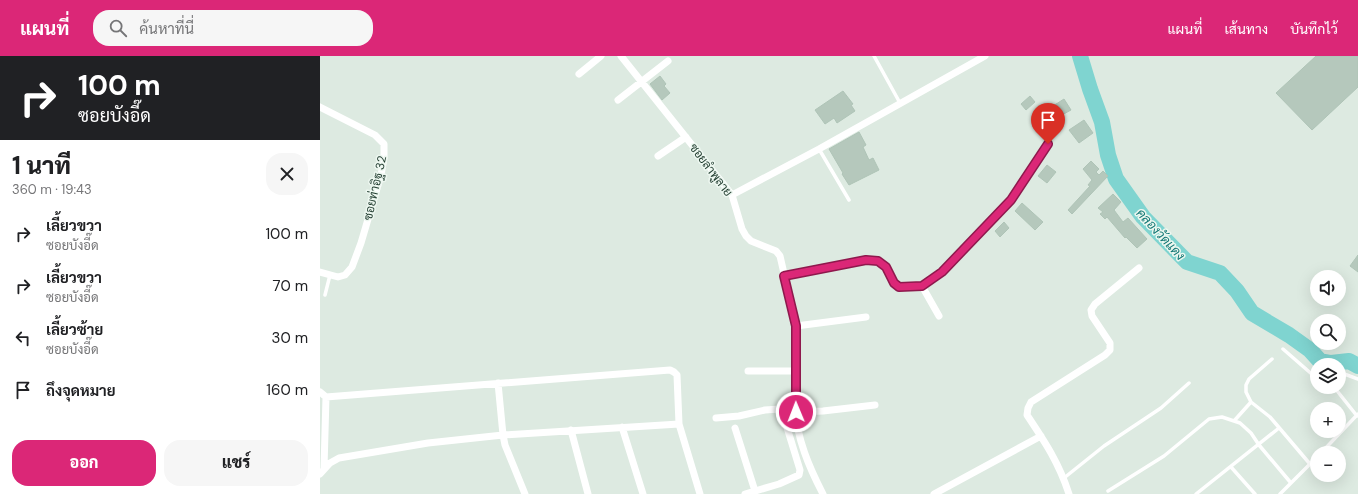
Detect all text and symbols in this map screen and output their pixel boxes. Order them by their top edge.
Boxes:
search box [93,10,373,46]
text: แผนที่ [20,16,69,41]
icon: search [107,17,129,39]
text: ค้นหาที่นี่ [139,19,194,39]
text: แผนที่ [1167,20,1202,38]
text: เส้นทาง [1224,20,1268,38]
text: บันทึกไว้ [1290,20,1338,38]
text: 100 m [78,67,161,104]
icon: right [12,72,64,124]
pin [1031,103,1065,144]
text: ซอยบังอี๊ด [78,104,151,128]
icon: arrive [1037,109,1059,131]
street label: ซอยลำพูลาย [686,140,736,200]
text: 1 นาที [12,150,71,181]
button: close [266,153,308,195]
street label: ซอยท่าอิฐ 32 [360,154,390,222]
text: 360 m · 19:43 [12,181,92,198]
water label: คลองวัดแดง [1132,205,1189,264]
text: เลี้ยวขวา [46,216,102,236]
icon: right [12,223,34,245]
text: 100 m [265,224,308,244]
text: ซอยบังอี๊ด [46,237,99,254]
text: เลี้ยวขวา [46,268,102,288]
map controls [1310,270,1346,482]
button: sound [1310,270,1346,306]
icon: right [12,275,34,297]
text: 70 m [273,276,308,296]
text: ซอยบังอี๊ด [46,289,99,306]
button: search [1310,314,1346,350]
text: เลี้ยวซ้าย [46,320,103,340]
icon: left [12,327,34,349]
text: 30 m [272,328,308,348]
text: ซอยบังอี๊ด [46,341,99,358]
button: layers [1310,358,1346,394]
icon: arrive [12,379,34,401]
text: 160 m [266,380,308,400]
text: ถึงจุดหมาย [46,381,116,401]
position arrow [775,391,817,433]
button: + [1310,402,1346,438]
button: ออก [12,440,156,486]
button: แชร์ [164,440,308,486]
button: − [1310,446,1346,482]

